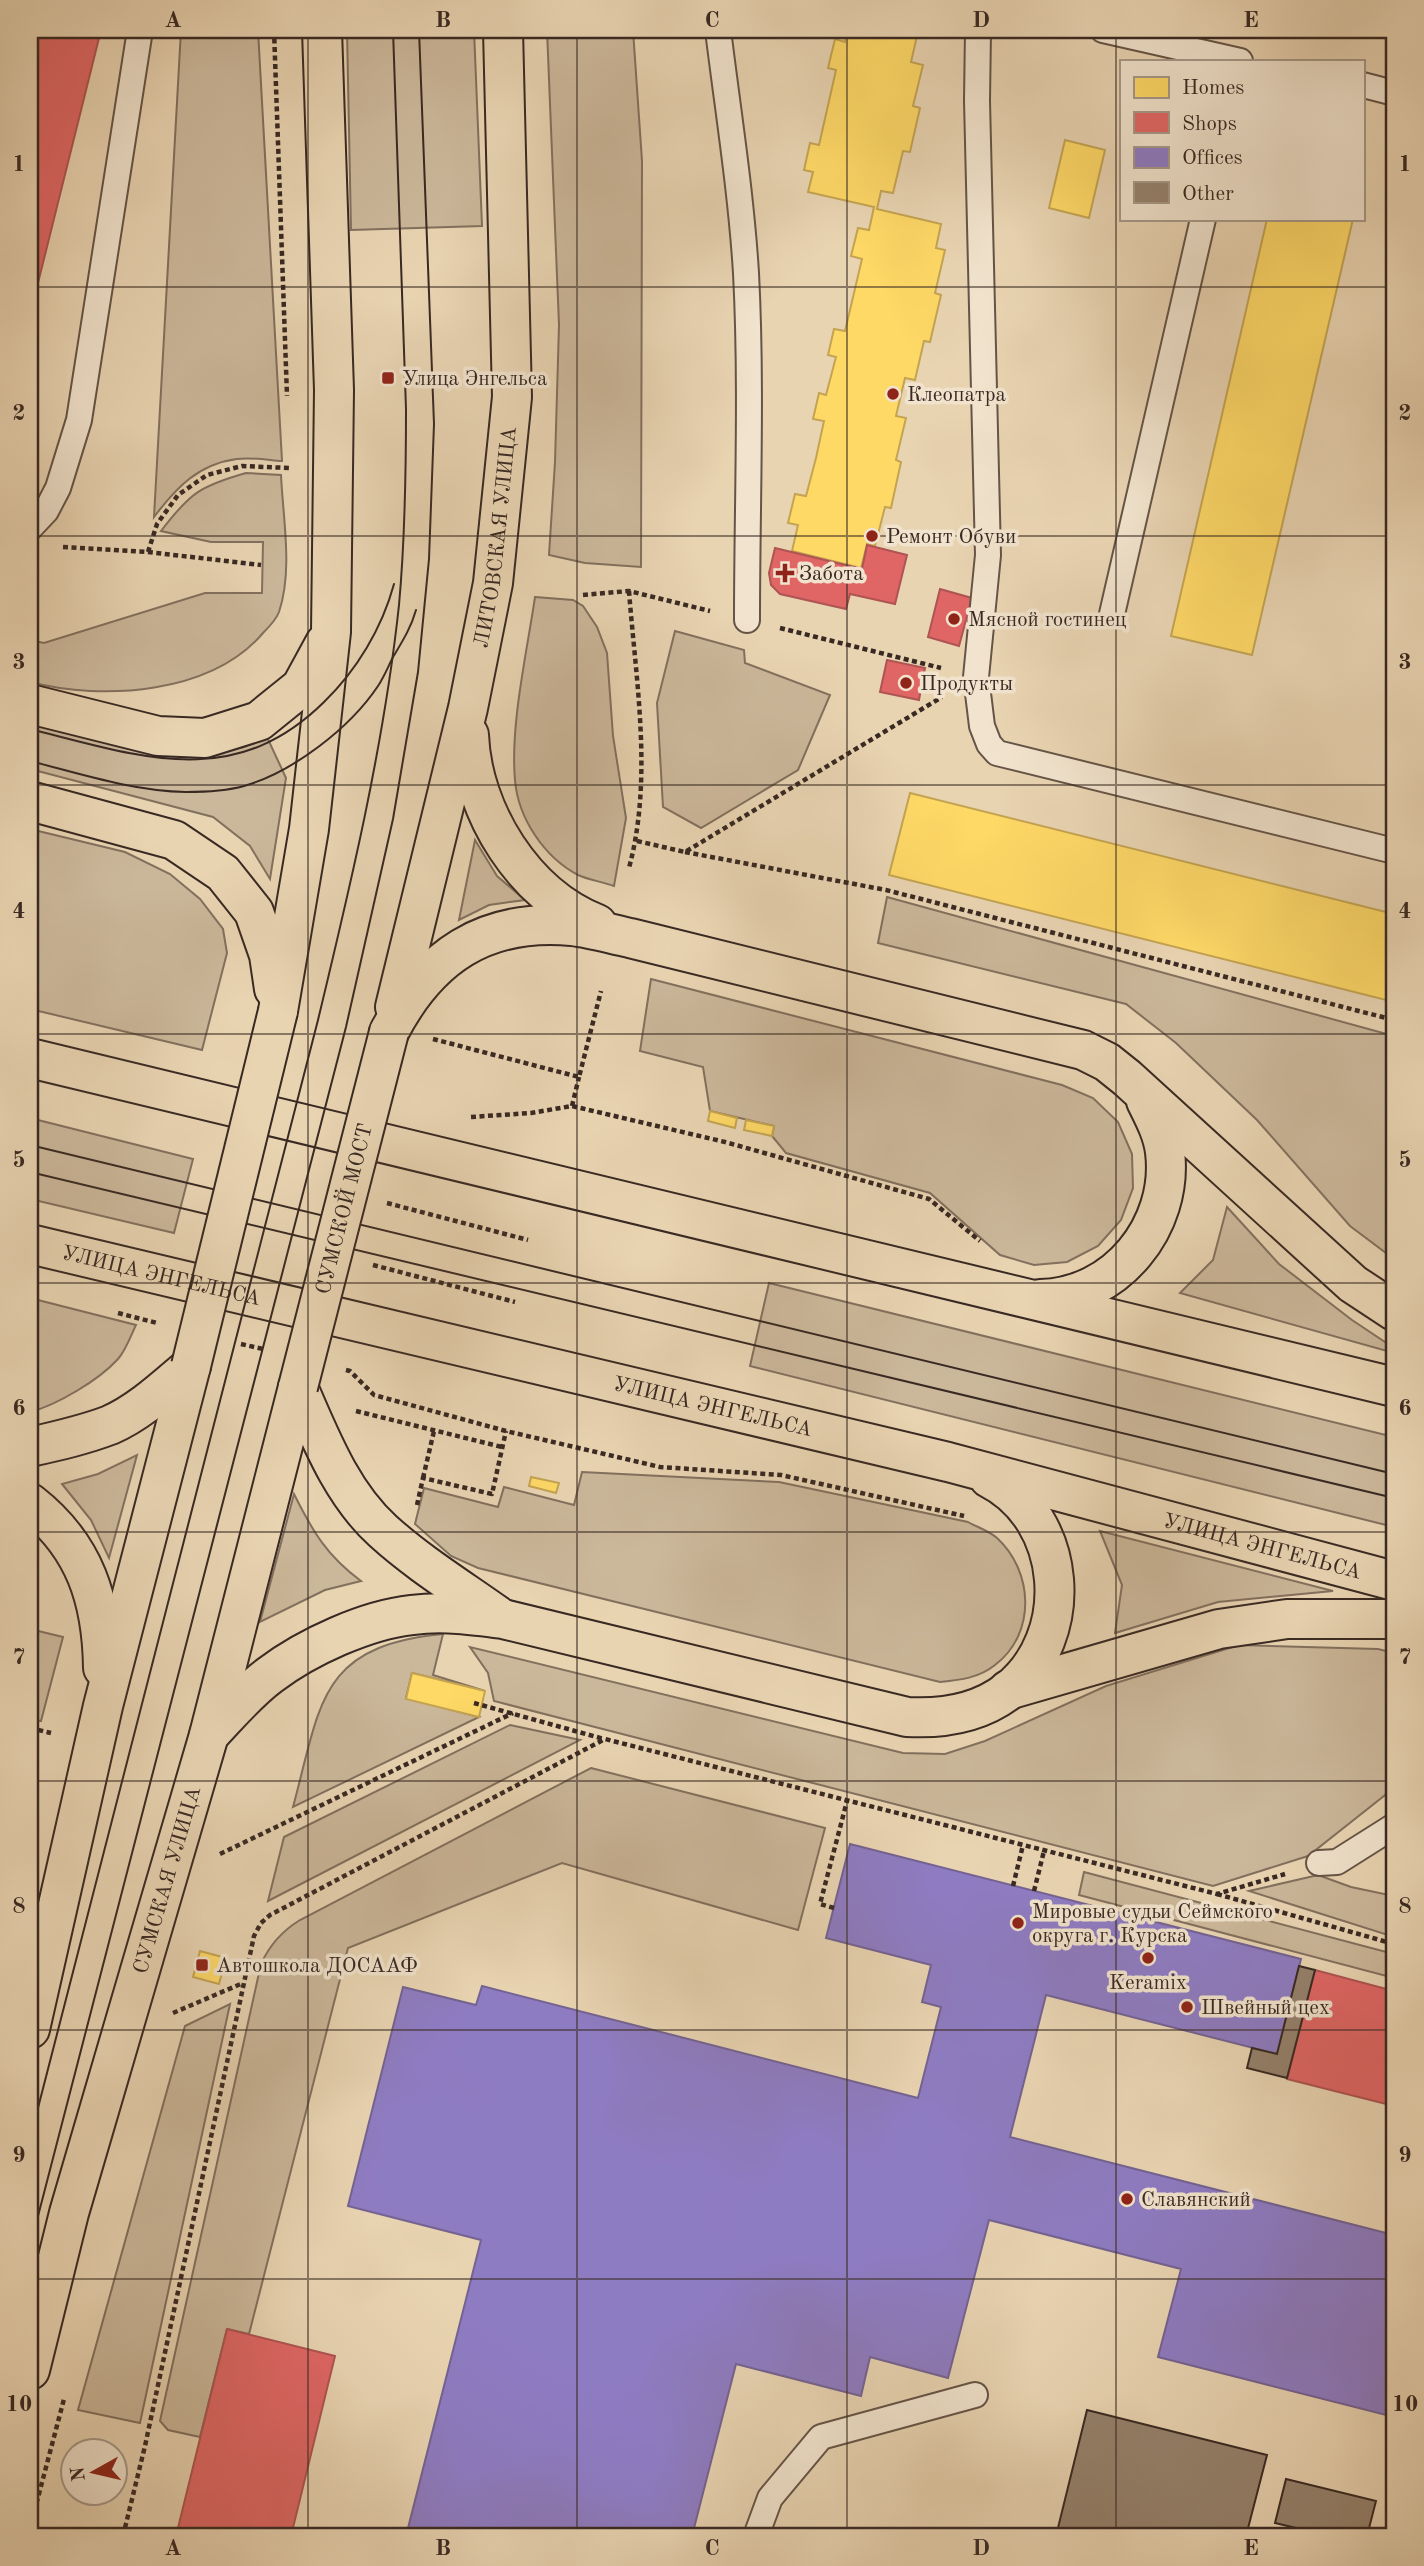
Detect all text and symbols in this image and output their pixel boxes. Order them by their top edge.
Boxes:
text: A [164,9,182,32]
text: B [435,9,451,32]
text: C [704,9,720,32]
text: D [972,9,990,32]
text: E [1243,9,1259,32]
legend [1120,60,1364,220]
text: Homes [1182,78,1244,99]
text: Shops [1182,114,1237,135]
text: Offices [1182,148,1243,169]
text: 1 [12,153,26,176]
text: 1 [1398,153,1412,176]
text: Other [1182,184,1234,205]
place label: Улица Энгельса [402,369,547,390]
marker: Улица Энгельса [380,370,396,386]
place label: Клеопатра [907,385,1006,406]
marker: Клеопатра [885,386,901,402]
text: 2 [12,402,26,425]
text: 2 [1398,402,1412,425]
street label: ЛИТОВСКАЯ УЛИЦА [471,426,521,650]
place label: Ремонт Обуви [886,527,1016,548]
marker: Ремонт Обуви [864,528,880,544]
place label: Забота [799,564,864,585]
marker: Забота [777,565,793,581]
place label: Мясной гостинец [968,610,1127,631]
marker: Мясной гостинец [946,611,962,627]
text: 3 [12,651,26,674]
text: 3 [1398,651,1412,674]
place label: Продукты [920,674,1013,695]
marker: Продукты [898,675,914,691]
text: 4 [12,900,26,923]
text: 4 [1398,900,1412,923]
street label: СУМСКОЙ МОСТ [313,1122,377,1297]
text: 5 [12,1149,26,1172]
text: 5 [1398,1149,1412,1172]
street label: УЛИЦА ЭНГЕЛЬСА [59,1243,263,1310]
street label: УЛИЦА ЭНГЕЛЬСА [611,1374,814,1441]
text: 6 [12,1397,26,1420]
text: 6 [1398,1397,1412,1420]
street label: УЛИЦА ЭНГЕЛЬСА [1161,1511,1363,1584]
text: 7 [12,1646,26,1669]
text: 7 [1398,1646,1412,1669]
street label: СУМСКАЯ УЛИЦА [131,1784,205,1976]
text: 8 [12,1895,26,1918]
text: 8 [1398,1895,1412,1918]
place label: Мировые судьи Сеймского округа г. Курска [1032,1902,1273,1947]
marker: Мировые судьи Сеймского округа г. Курска [1010,1915,1026,1931]
marker: Keramix [1140,1950,1156,1966]
place label: Автошкола ДОСААФ [216,1956,418,1977]
marker: Автошкола ДОСААФ [194,1957,210,1973]
place label: Keramix [1109,1973,1187,1994]
place label: Швейный цех [1201,1998,1330,2019]
marker: Швейный цех [1179,1999,1195,2015]
text: 9 [12,2144,26,2167]
text: 9 [1398,2144,1412,2167]
place label: Славянский [1141,2190,1251,2211]
marker: Славянский [1119,2191,1135,2207]
text: 10 [6,2393,32,2416]
text: 10 [1392,2393,1418,2416]
north arrow [60,2436,130,2506]
text: N [69,2465,90,2483]
text: A [164,2537,182,2560]
text: B [435,2537,451,2560]
text: C [704,2537,720,2560]
text: D [972,2537,990,2560]
text: E [1243,2537,1259,2560]

